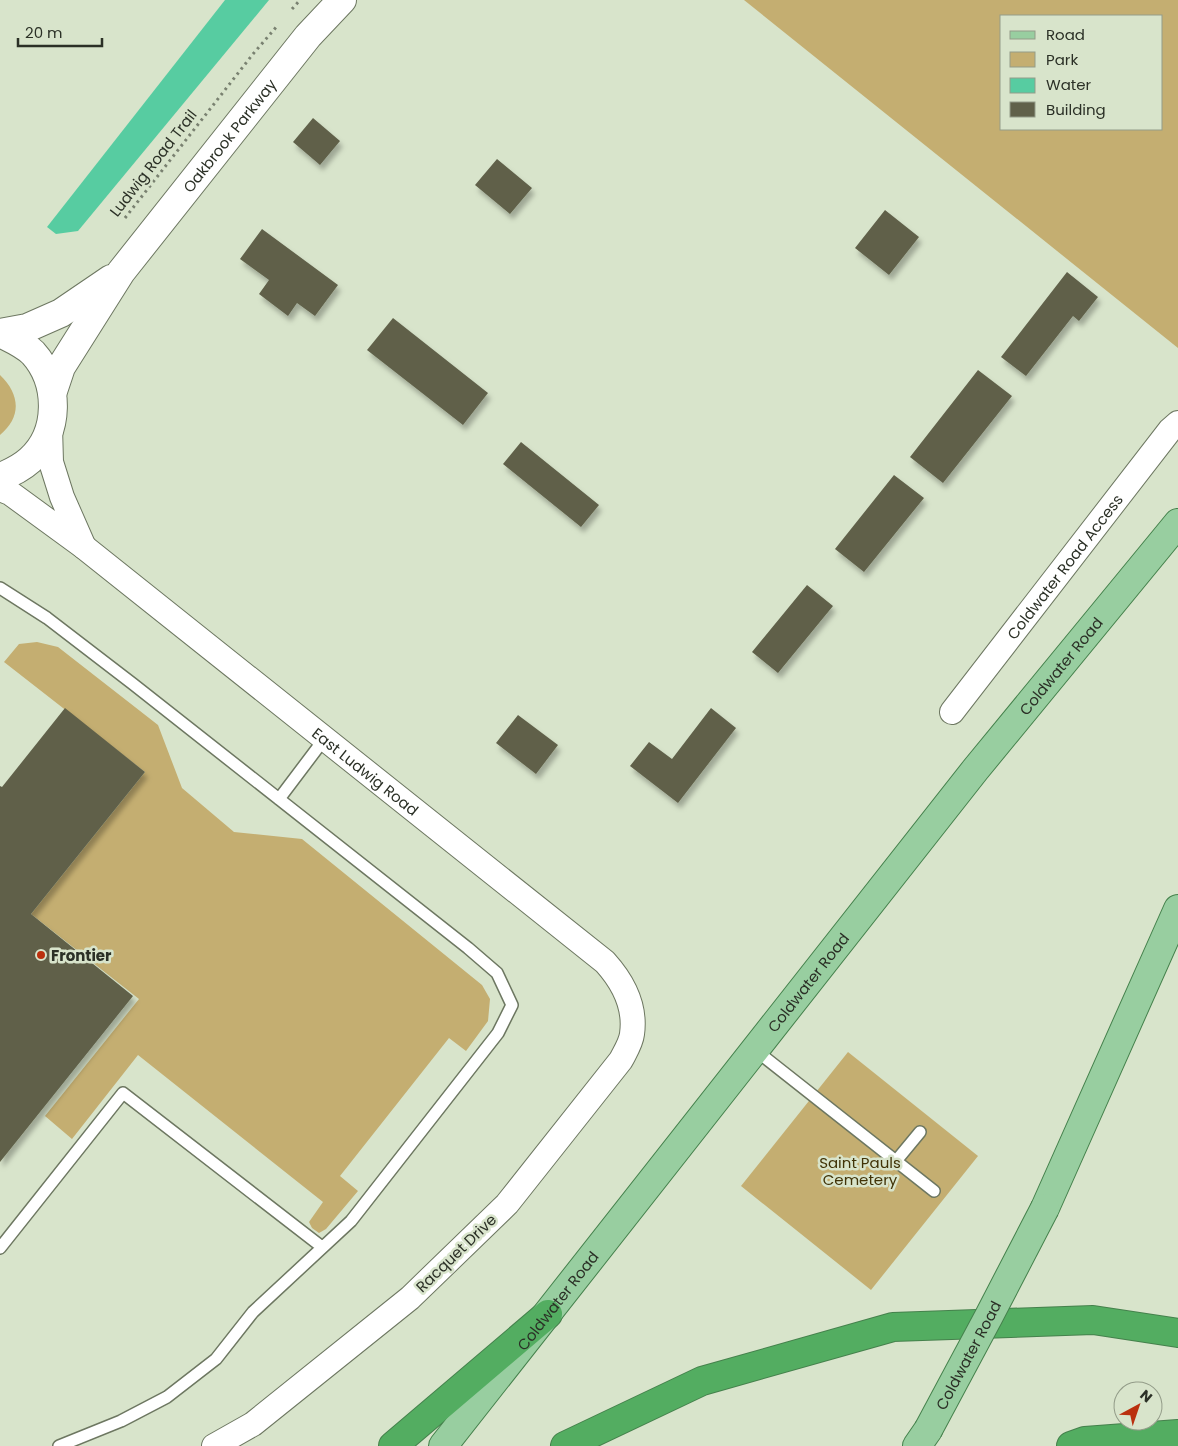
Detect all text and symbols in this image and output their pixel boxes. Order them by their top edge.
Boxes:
scale bar [18,15,101,47]
legend [1000,15,1163,130]
text: 20 m [25,22,63,43]
text: Road [1046,24,1085,45]
text: Park [1046,49,1078,70]
street label: Oakbrook Parkway [178,74,281,197]
text: Water [1046,74,1092,95]
text: Building [1046,99,1106,120]
street label: Ludwig Road Trail [105,105,201,221]
street label: Coldwater Road Access [1002,489,1127,643]
street label: Coldwater Road [1014,613,1107,719]
street label: East Ludwig Road [308,722,423,820]
street label: Coldwater Road [762,928,854,1036]
place label: Frontier [51,945,112,966]
marker: Frontier [35,949,47,961]
park label: Saint Pauls Cemetery [819,1152,901,1190]
street label: Racquet Drive [411,1209,501,1297]
street label: Coldwater Road [512,1247,603,1355]
street label: Coldwater Road [930,1297,1006,1413]
north arrow [1113,1381,1163,1431]
text: N [1136,1385,1157,1407]

